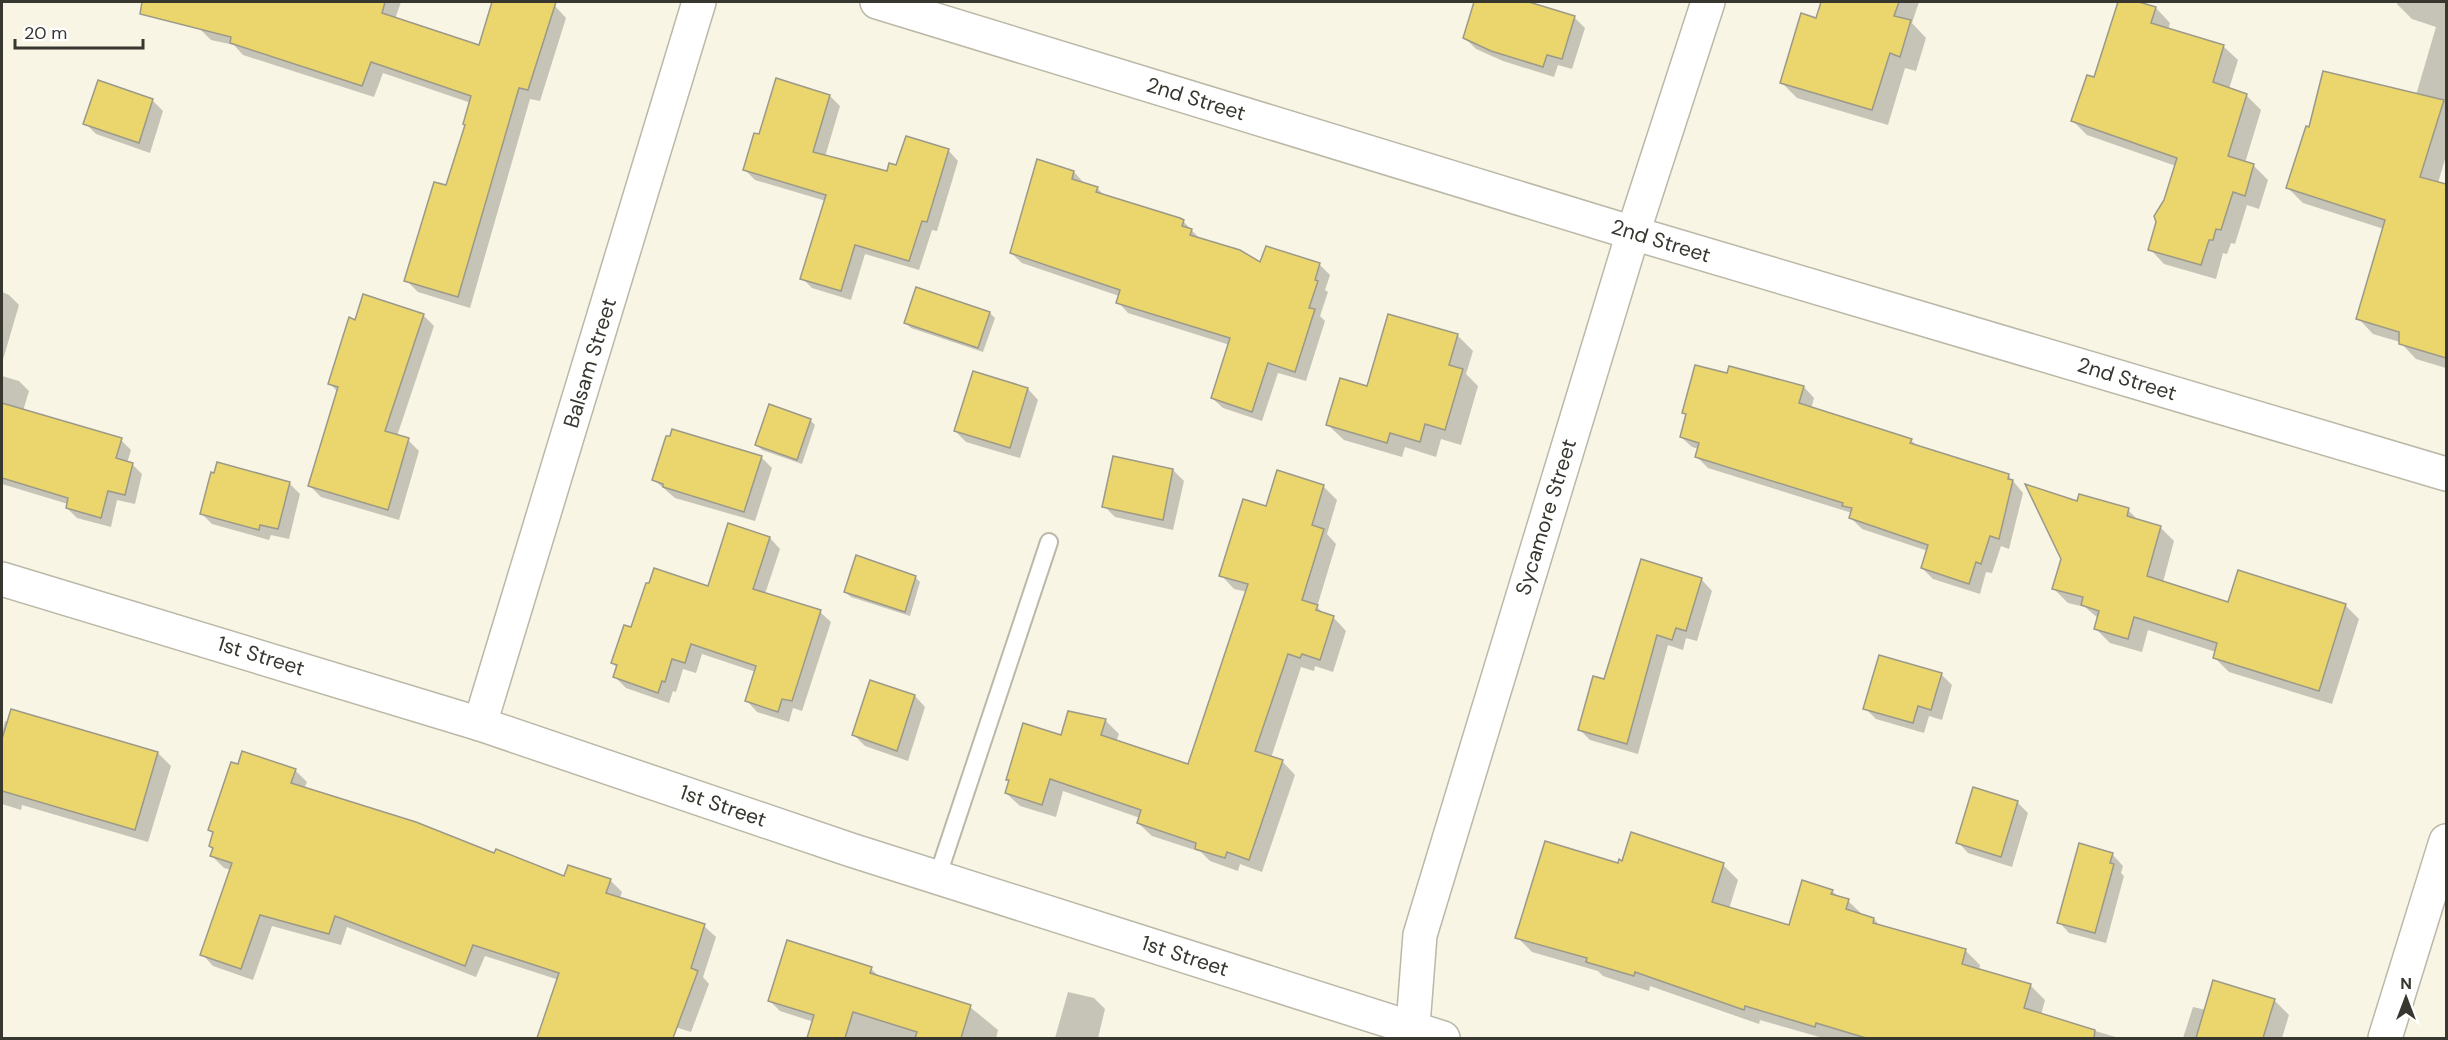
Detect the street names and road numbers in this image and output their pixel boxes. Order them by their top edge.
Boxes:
street label: 2nd Street [1143,71,1249,127]
street label: 2nd Street [1608,213,1714,269]
street label: Balsam Street [557,295,623,431]
street label: 2nd Street [2074,351,2180,407]
street label: Sycamore Street [1509,436,1583,598]
street label: 1st Street [214,629,308,683]
street label: 1st Street [676,778,770,834]
street label: 1st Street [1138,929,1232,983]

